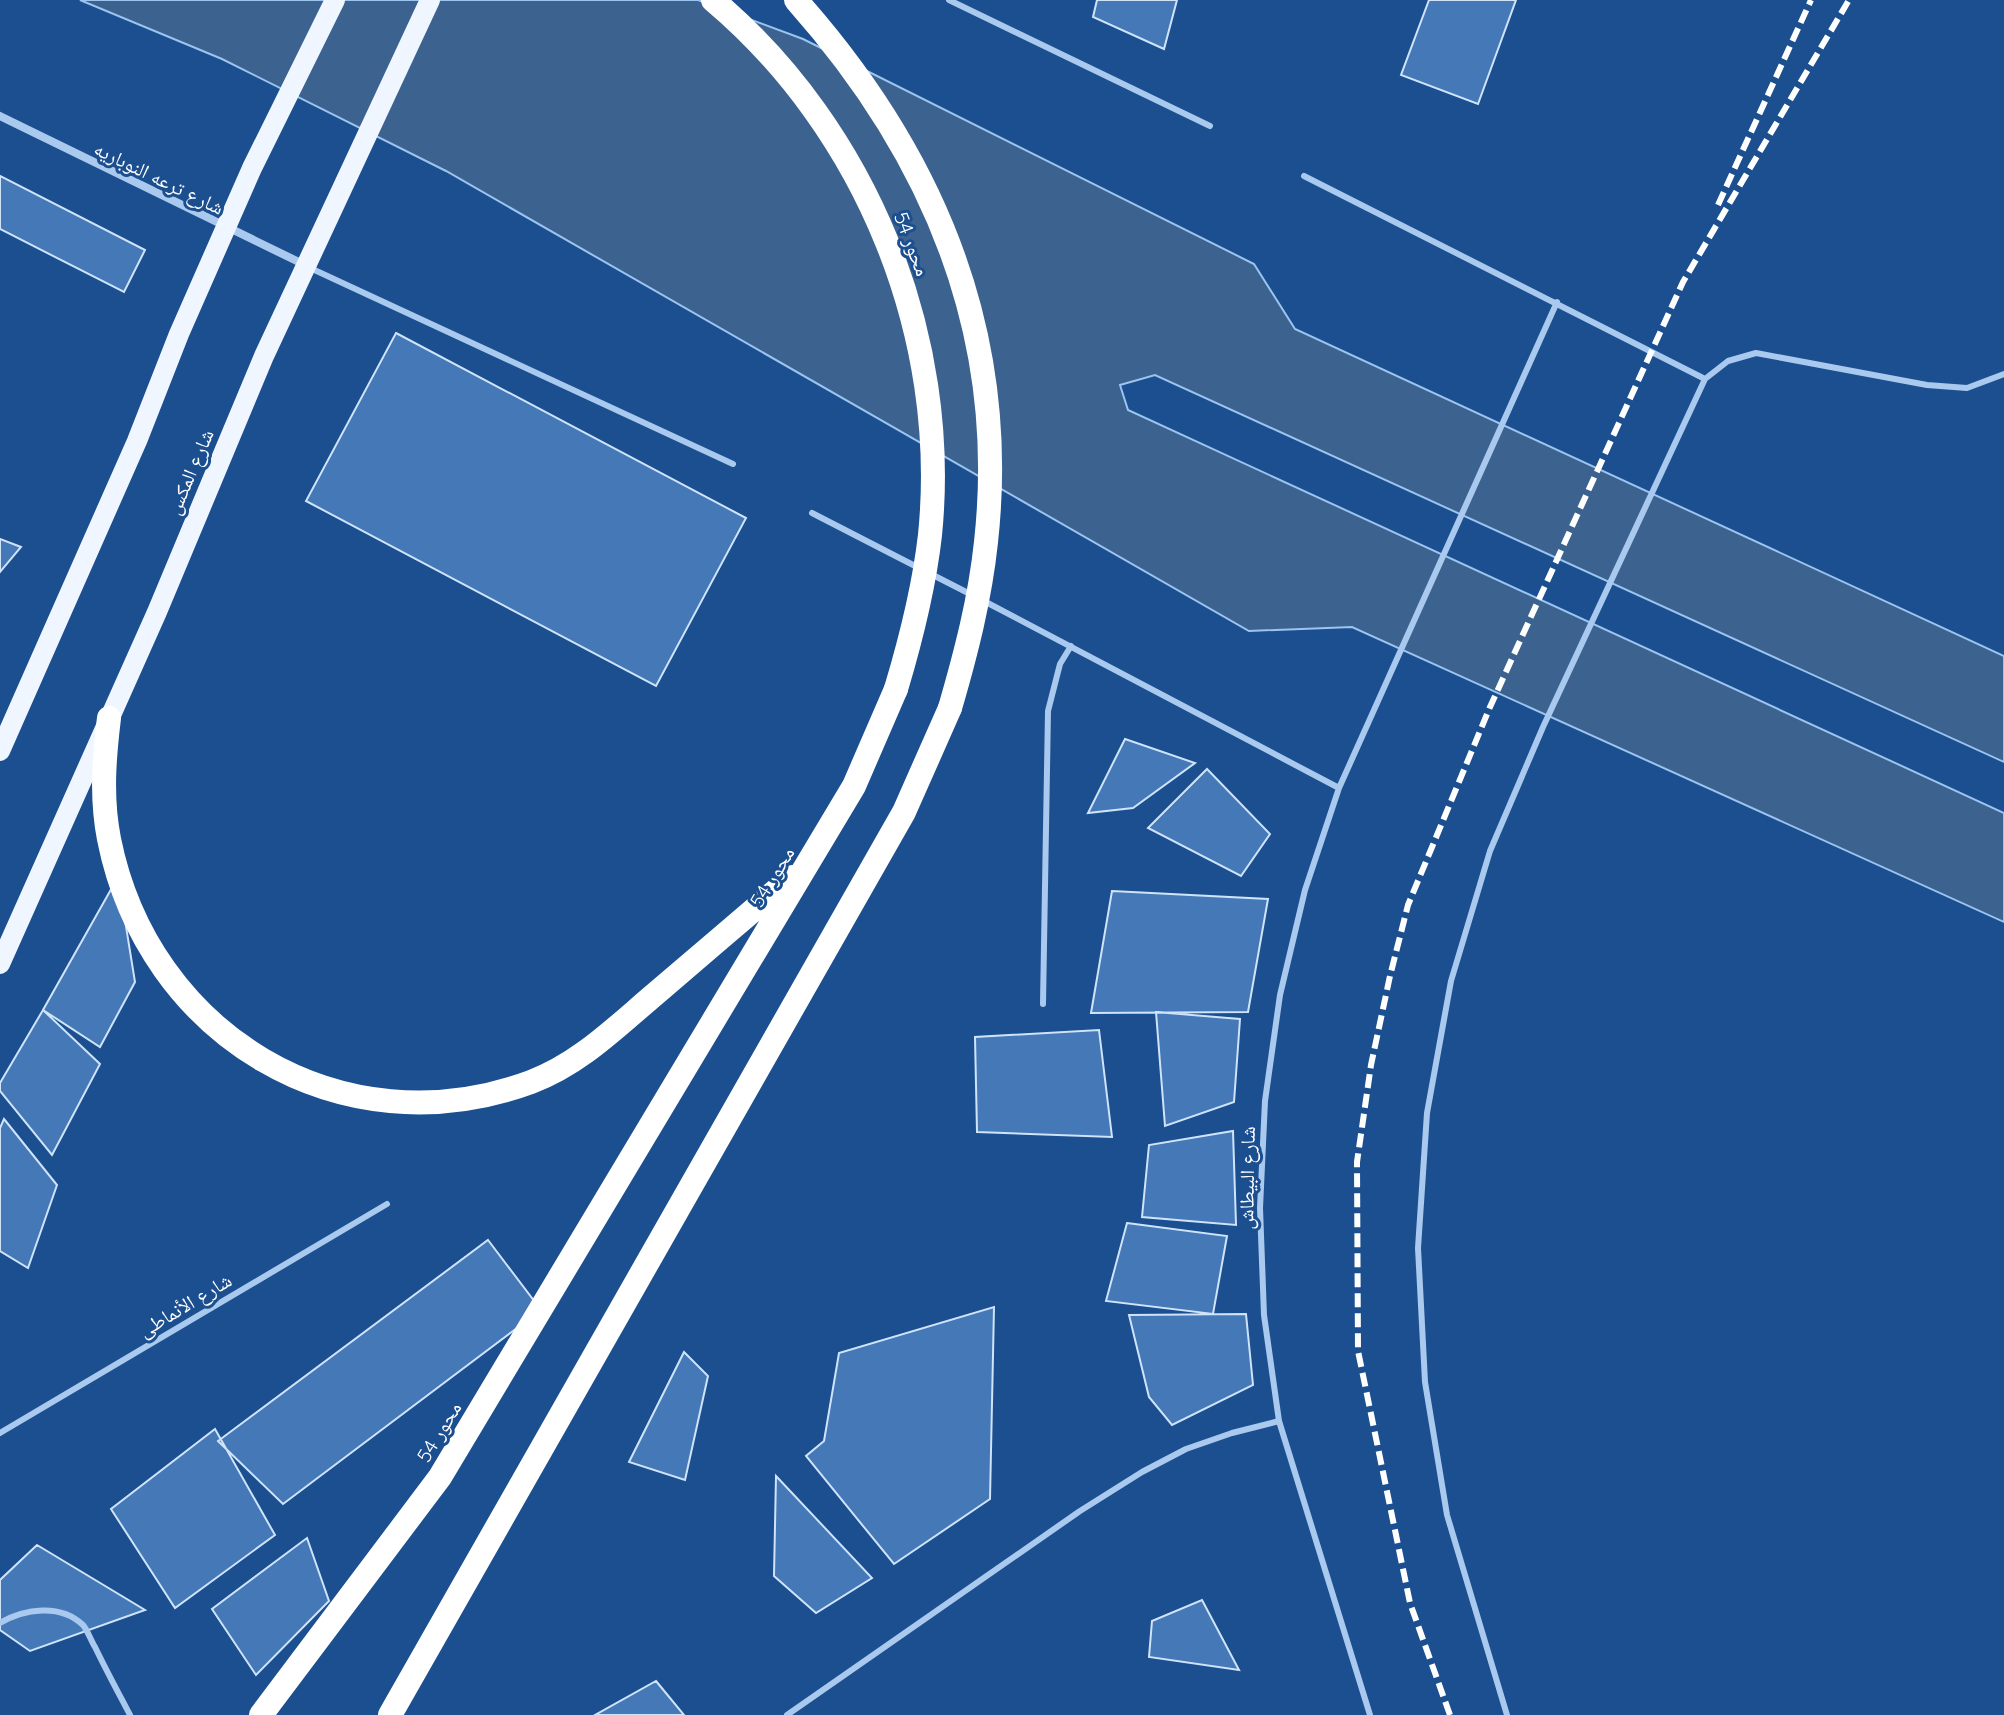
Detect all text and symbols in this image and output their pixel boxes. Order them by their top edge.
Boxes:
street label: شارع ترعه النوباريه [90,135,228,221]
street label: محور 54 [889,208,936,279]
street label: شارع المكس [160,425,220,519]
street label: محور 54 [744,842,799,912]
street label: شارع البيطاش [1233,1126,1261,1230]
street label: شارع الأنماطى [134,1267,236,1343]
street label: محور 54 [411,1397,466,1467]

